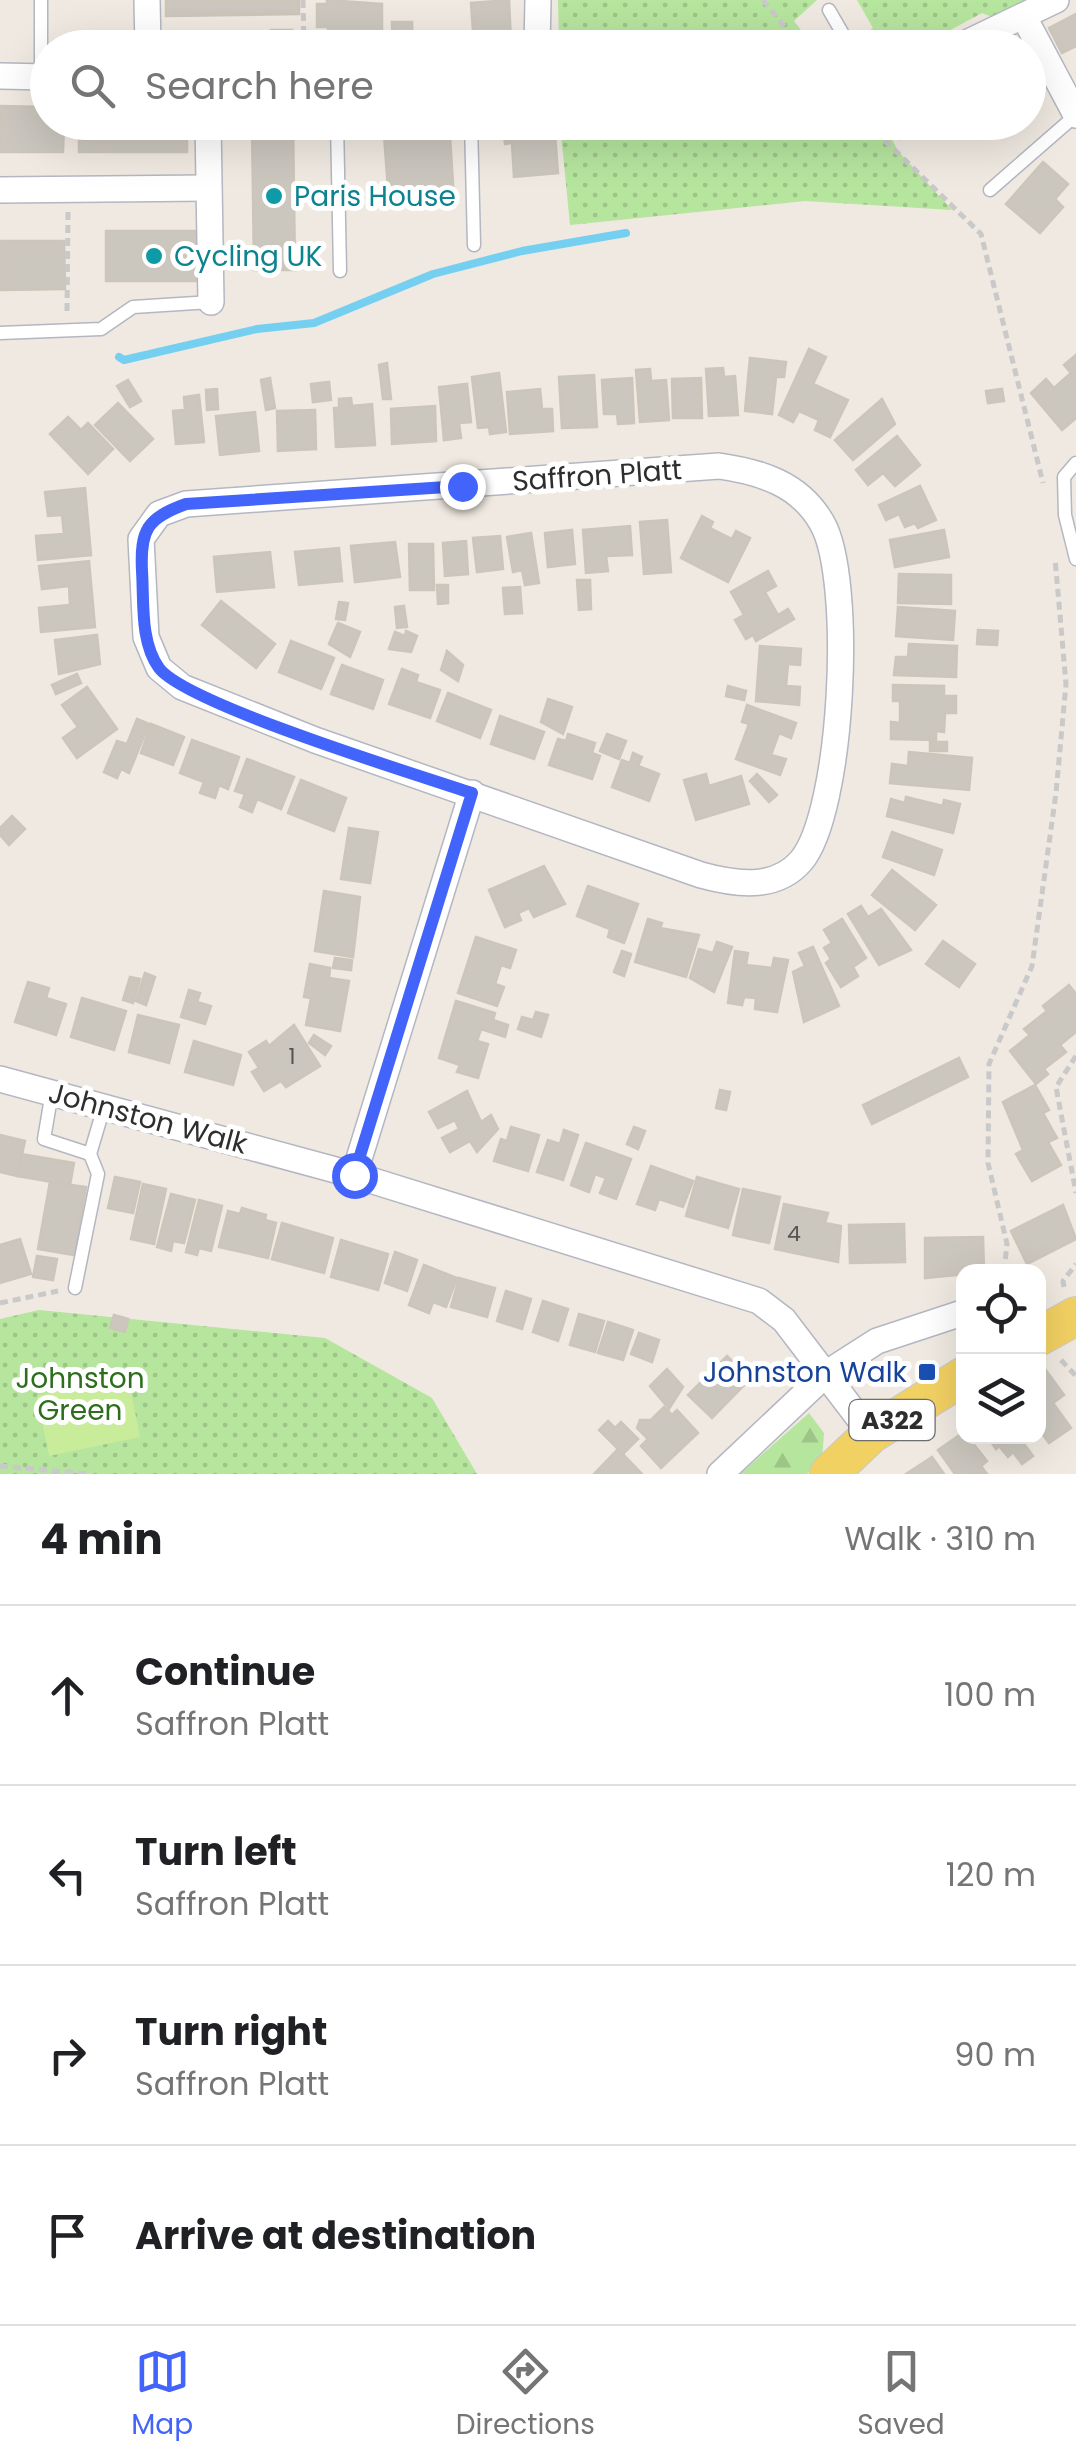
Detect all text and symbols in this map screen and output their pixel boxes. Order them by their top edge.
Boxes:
search box [30,30,1046,140]
icon: search [65,58,120,113]
text: Search here [145,59,374,112]
place label: Paris House [294,177,456,216]
marker: Paris House [263,185,285,207]
place label: Cycling UK [174,237,322,276]
marker: Cycling UK [143,245,165,267]
street label: Saffron Platt [511,450,683,501]
route end [440,464,486,510]
house number: 1 [288,1041,296,1072]
street label: Johnston Walk [44,1073,252,1164]
route start [332,1153,378,1199]
house number: 4 [787,1218,801,1249]
map controls [956,1264,1046,1444]
button: locate [956,1264,1046,1354]
place label: Johnston Walk [703,1353,908,1392]
button: layers [956,1354,1046,1444]
park label: Johnston Green [15,1359,145,1430]
marker: Johnston Walk [916,1361,938,1383]
road number: A322 [850,1400,934,1440]
text: 4 min [40,1510,163,1569]
text: Walk · 310 m [844,1516,1036,1561]
text: Continue [135,1645,315,1698]
icon: ahead [40,1668,95,1723]
text: 100 m [944,1672,1036,1717]
text: Saffron Platt [135,1701,329,1746]
text: Turn left [135,1825,297,1878]
icon: left [40,1848,95,1903]
text: 120 m [946,1852,1036,1897]
text: Saffron Platt [135,1881,329,1926]
text: Turn right [135,2005,327,2058]
icon: right [40,2028,95,2083]
text: 90 m [954,2032,1036,2077]
text: Saffron Platt [135,2061,329,2106]
icon: arrive [40,2208,95,2263]
text: Arrive at destination [135,2209,536,2262]
tab: Map [131,2344,193,2446]
tab: Directions [456,2344,595,2446]
tab: Saved [857,2344,945,2446]

